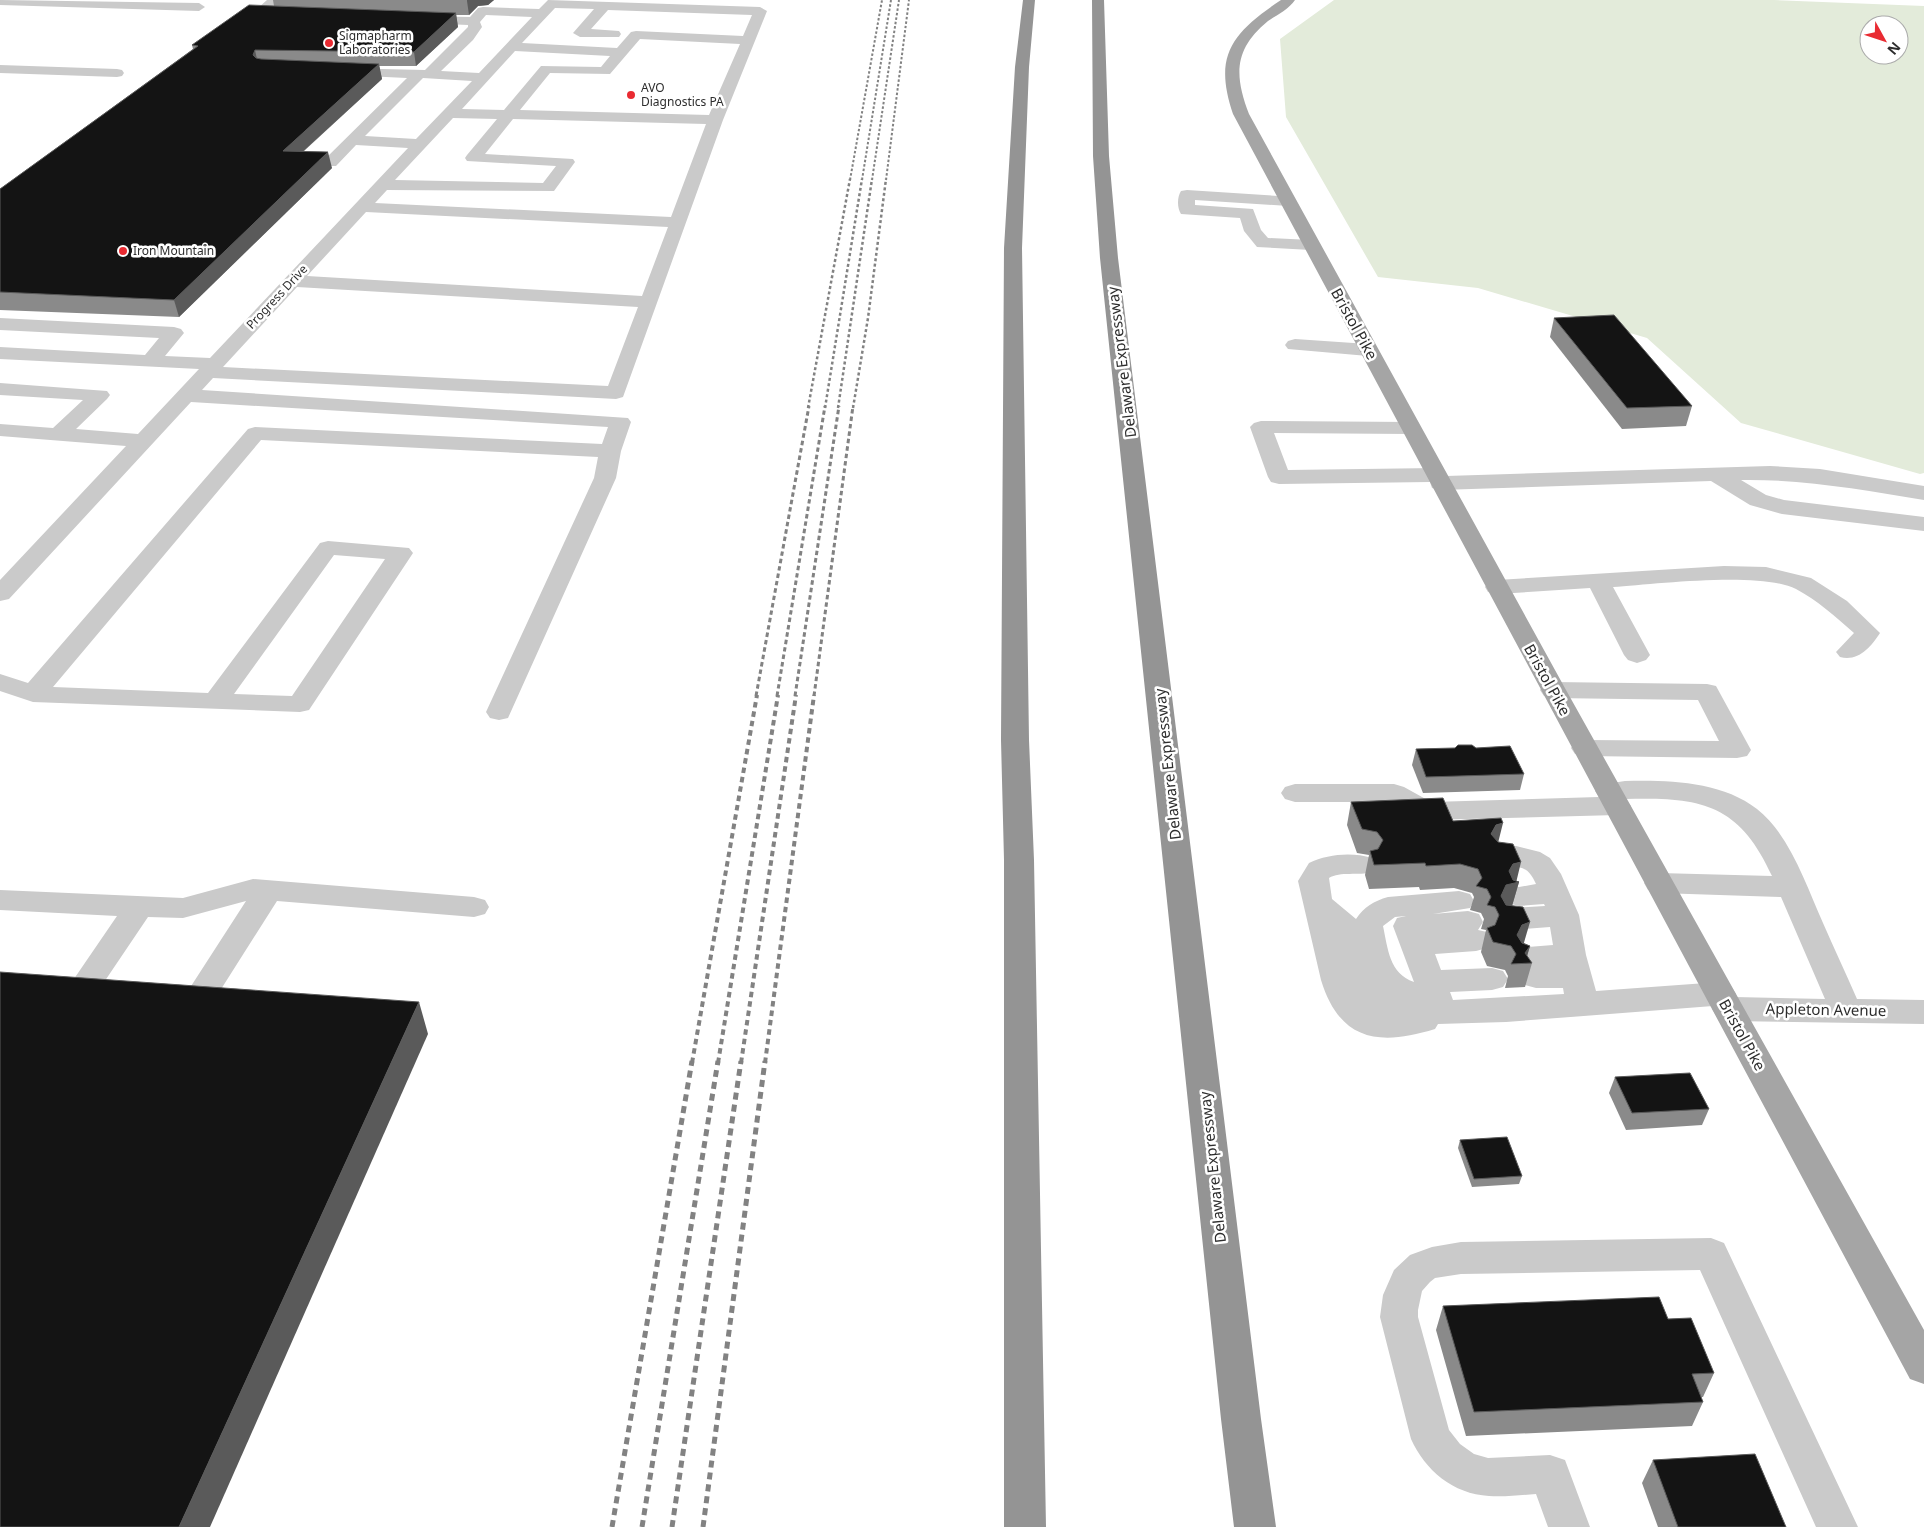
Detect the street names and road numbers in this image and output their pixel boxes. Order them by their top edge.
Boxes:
street label: Progress Drive [242,261,311,333]
street label: Bristol Pike [1327,284,1383,363]
street label: Delaware Expressway [1102,285,1140,439]
street label: Bristol Pike [1520,640,1576,719]
street label: Delaware Expressway [1149,687,1185,841]
street label: Bristol Pike [1715,995,1771,1074]
street label: Appleton Avenue [1766,998,1887,1020]
street label: Delaware Expressway [1194,1090,1230,1244]

